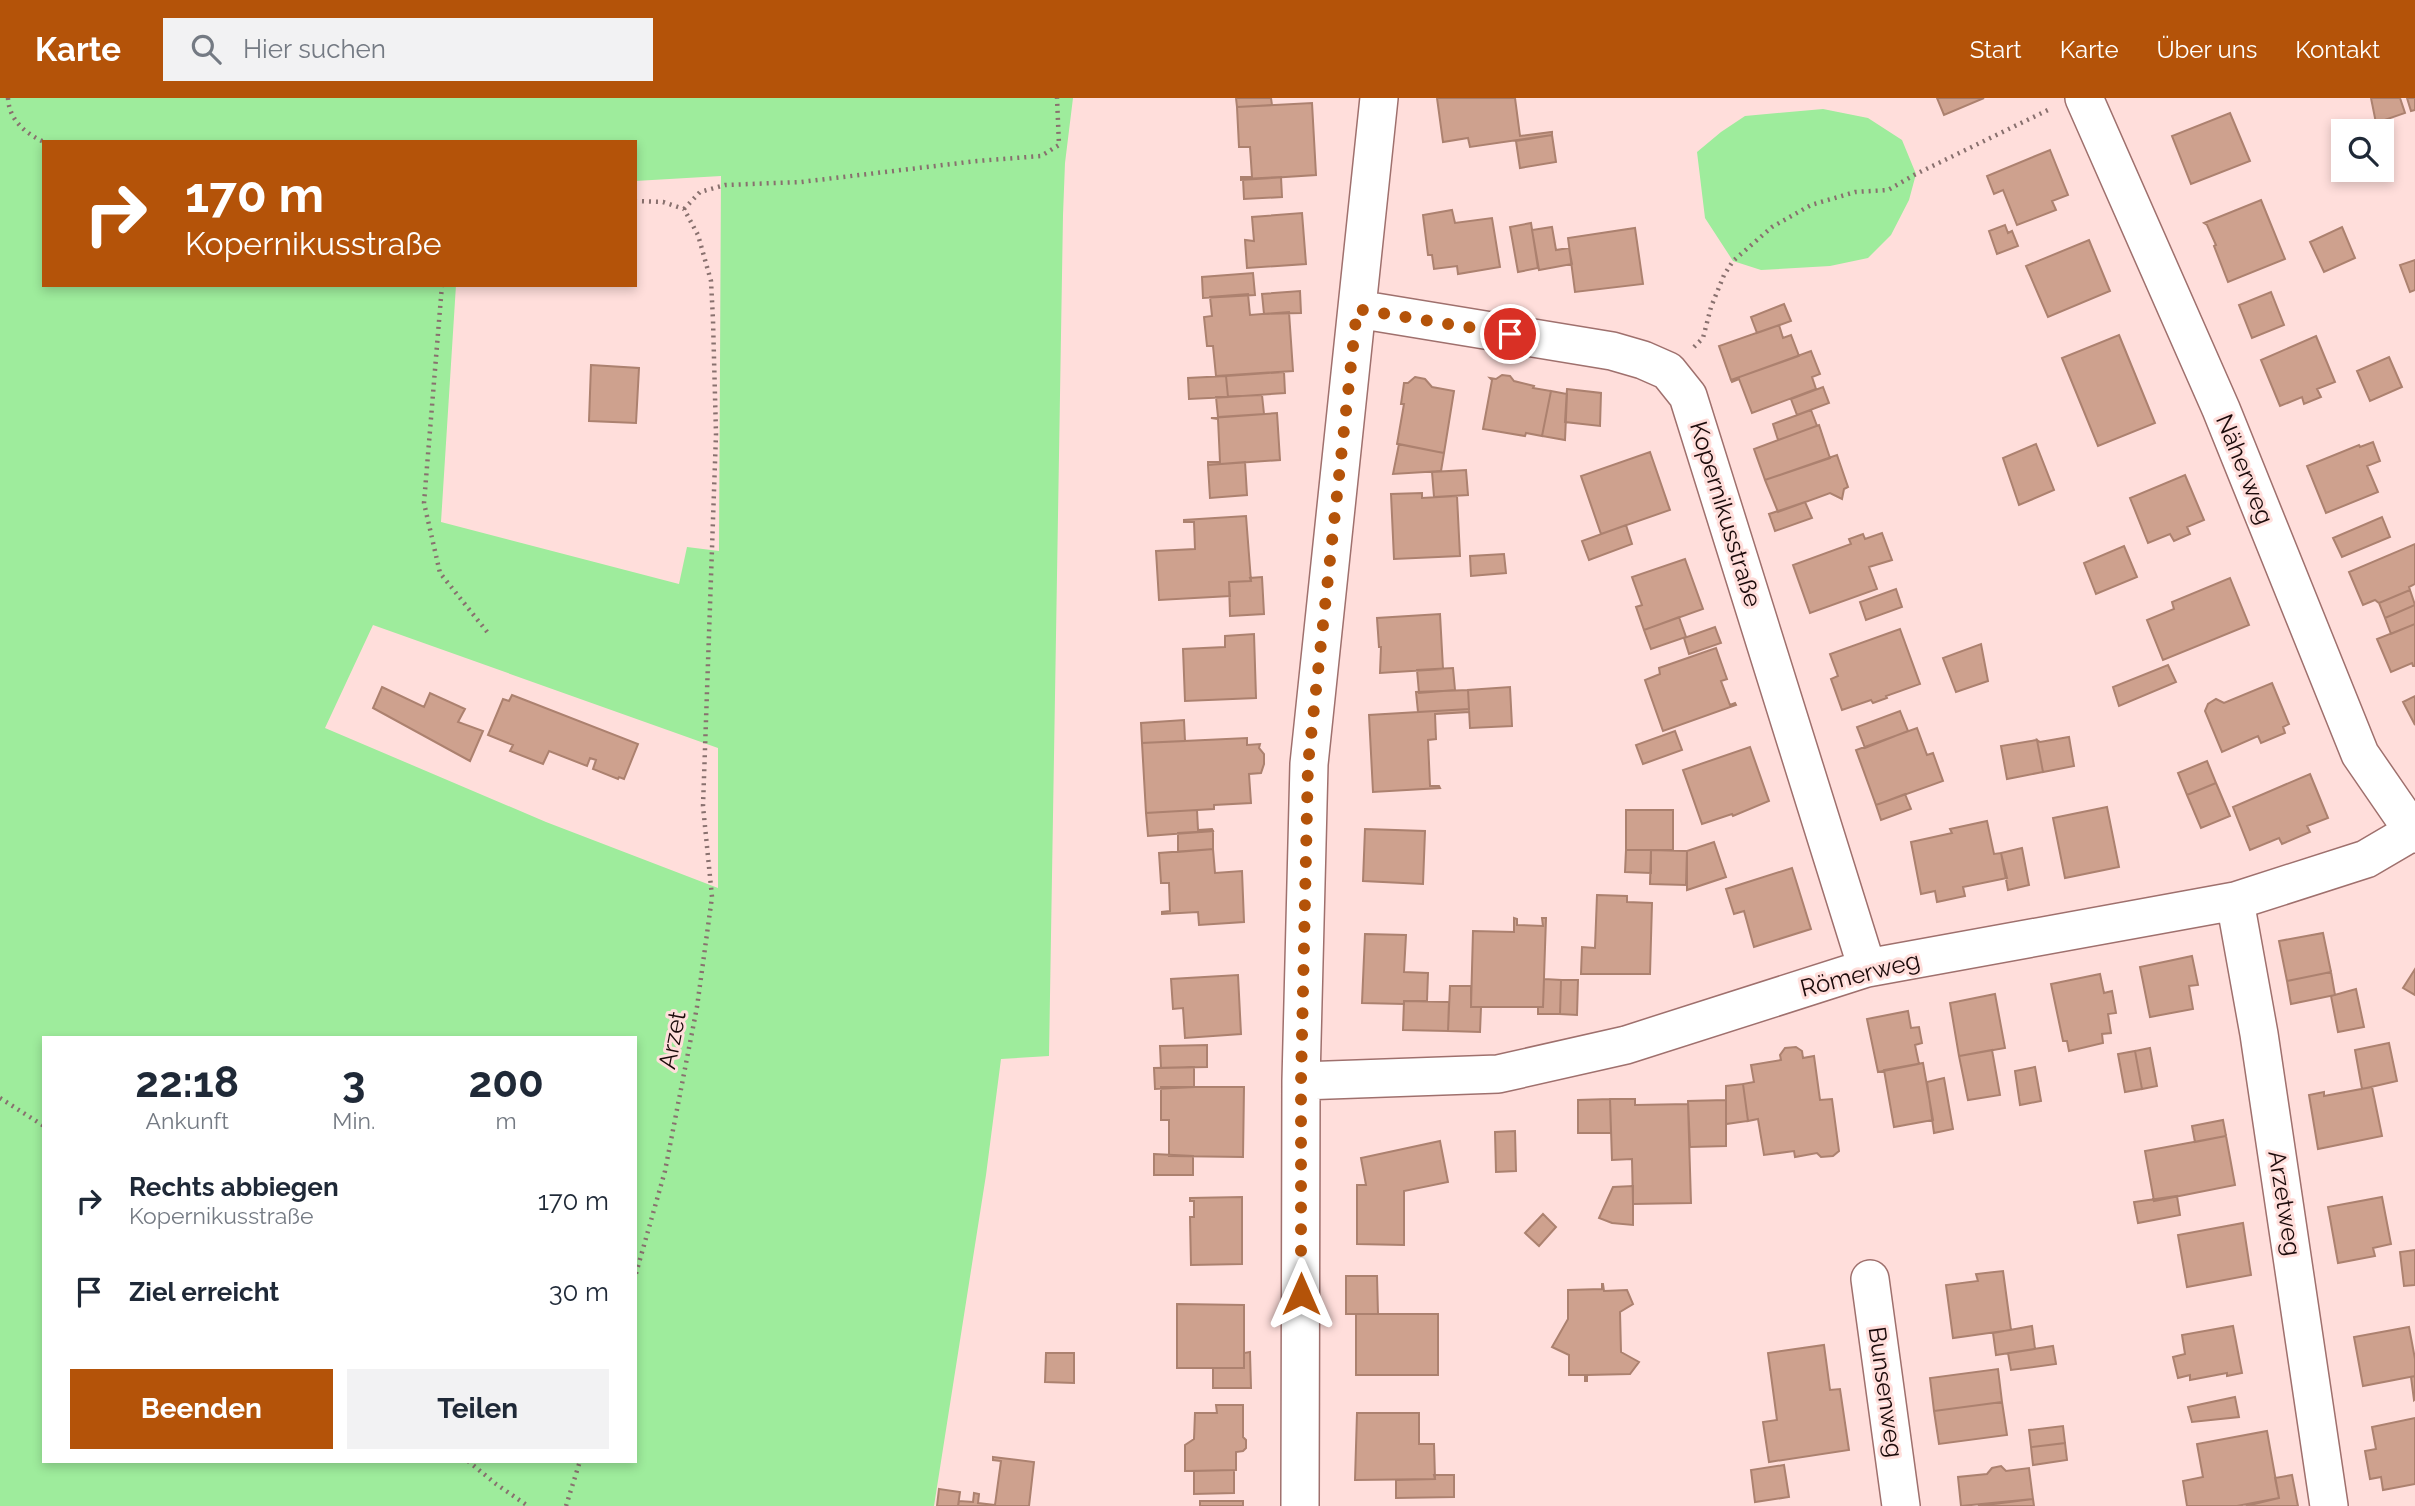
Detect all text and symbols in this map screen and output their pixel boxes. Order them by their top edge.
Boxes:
search box [163,18,653,81]
text: Karte [35,30,121,69]
icon: search [187,30,225,68]
text: Hier suchen [243,34,386,64]
text: Start [1970,35,2022,64]
text: Karte [2060,35,2119,64]
text: Über uns [2157,35,2257,64]
text: Kontakt [2295,35,2380,64]
map controls [2331,119,2394,182]
button: search [2331,119,2394,182]
text: 170 m [185,166,324,223]
icon: right [70,168,161,259]
text: Kopernikusstraße [185,225,442,262]
pin [1480,304,1540,364]
icon: arrive [1491,315,1529,353]
street label: Näherweg [2210,410,2280,528]
street label: Kopernikusstraße [1684,418,1768,610]
street label: Römerweg [1797,945,1923,1003]
street label: Arzet [652,1009,692,1071]
text: 22:18 [135,1058,239,1107]
text: 3 [342,1058,366,1107]
text: 200 [468,1058,544,1107]
text: Ankunft [145,1107,229,1134]
text: Min. [332,1107,375,1134]
text: m [496,1107,517,1134]
street label: Arzetweg [2262,1148,2308,1258]
text: Rechts abbiegen [129,1172,339,1202]
icon: right [70,1182,108,1220]
text: 170 m [538,1186,609,1216]
text: Kopernikusstraße [129,1202,313,1229]
position arrow [1264,1257,1338,1331]
icon: arrive [70,1273,108,1311]
text: Ziel erreicht [129,1277,279,1307]
text: 30 m [549,1277,609,1307]
street label: Bunsenweg [1862,1325,1910,1459]
button: Beenden [70,1369,333,1449]
button: Teilen [347,1369,609,1449]

